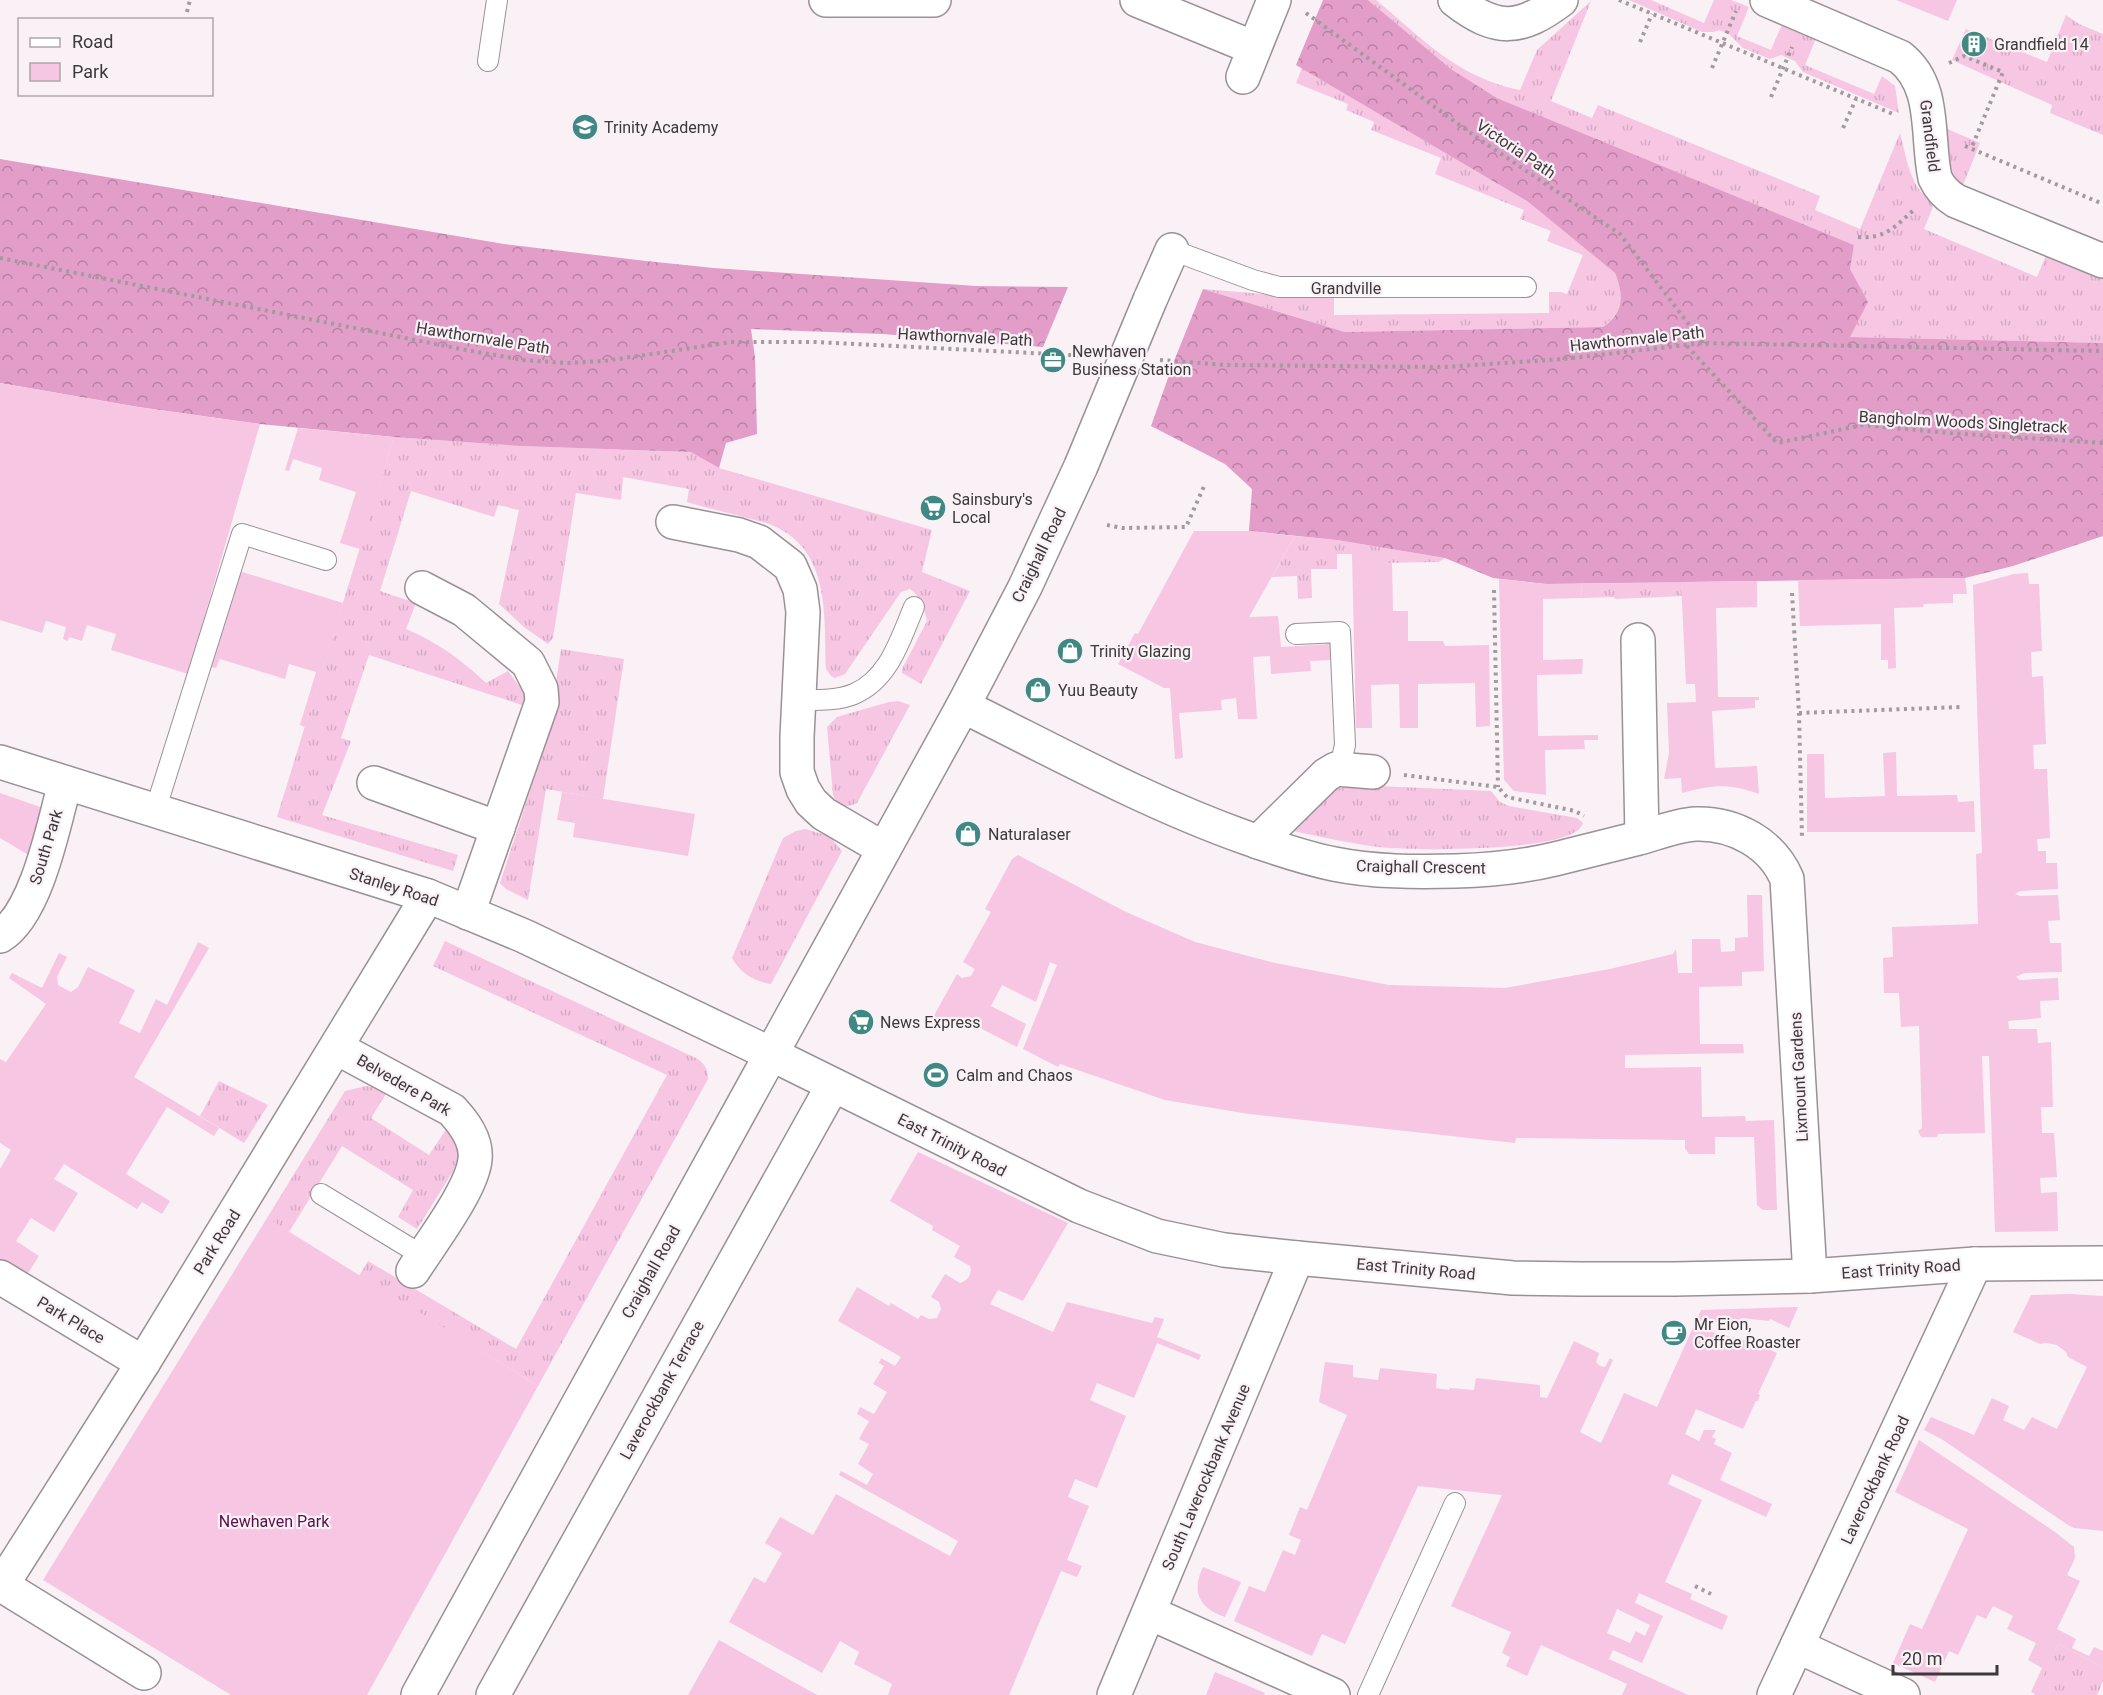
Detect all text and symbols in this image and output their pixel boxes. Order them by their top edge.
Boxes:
legend [18,18,213,96]
building icon: Grandfield 14 [1959,29,1989,59]
text: Road [72,31,113,52]
place label: Grandfield 14 [1994,35,2089,54]
text: Park [72,61,109,82]
street label: Grandfield [1916,99,1944,173]
school or university icon: Trinity Academy [570,112,600,142]
street label: Victoria Path [1473,116,1559,182]
place label: Trinity Academy [604,118,719,137]
street label: Grandville [1311,279,1381,298]
street label: Hawthornvale Path [415,318,551,358]
street label: Hawthornvale Path [1569,322,1705,356]
street label: Hawthornvale Path [897,324,1033,350]
place label: Newhaven Business Station [1072,342,1191,379]
office icon: Newhaven Business Station [1038,345,1068,375]
street label: Bangholm Woods Singletrack [1858,407,2069,437]
place label: Sainsbury's Local [952,490,1033,527]
supermarket icon: Sainsbury's Local [918,493,948,523]
street label: Craighall Road [1008,505,1070,605]
shop icon: Trinity Glazing [1055,636,1085,666]
place label: Trinity Glazing [1090,642,1191,661]
shop icon: Yuu Beauty [1023,675,1053,705]
place label: Yuu Beauty [1058,681,1138,700]
street label: South Park [26,806,67,887]
shop icon: Naturalaser [953,819,983,849]
place label: Naturalaser [988,825,1071,844]
street label: Craighall Crescent [1356,856,1486,878]
street label: Stanley Road [347,864,441,910]
supermarket icon: News Express [846,1007,876,1037]
street label: Lixmount Gardens [1786,1012,1812,1142]
place label: News Express [880,1013,980,1032]
street label: Belvedere Park [353,1050,455,1120]
sports icon: Calm and Chaos [921,1060,951,1090]
place label: Calm and Chaos [956,1066,1073,1085]
street label: East Trinity Road [894,1109,1010,1181]
street label: Park Road [190,1206,244,1278]
street label: Craighall Road [618,1222,684,1322]
street label: East Trinity Road [1356,1254,1476,1284]
street label: East Trinity Road [1841,1255,1961,1283]
street label: Park Place [34,1292,108,1348]
place label: Mr Eion, Coffee Roaster [1694,1315,1801,1352]
street label: Laverockbank Terrace [616,1317,708,1463]
cafe icon: Mr Eion, Coffee Roaster [1659,1318,1689,1348]
street label: South Laverockbank Avenue [1158,1381,1254,1573]
street label: Laverockbank Road [1837,1413,1913,1547]
park label: Newhaven Park [219,1512,330,1531]
scale bar [1893,1638,1996,1676]
text: 20 m [1902,1648,1942,1669]

